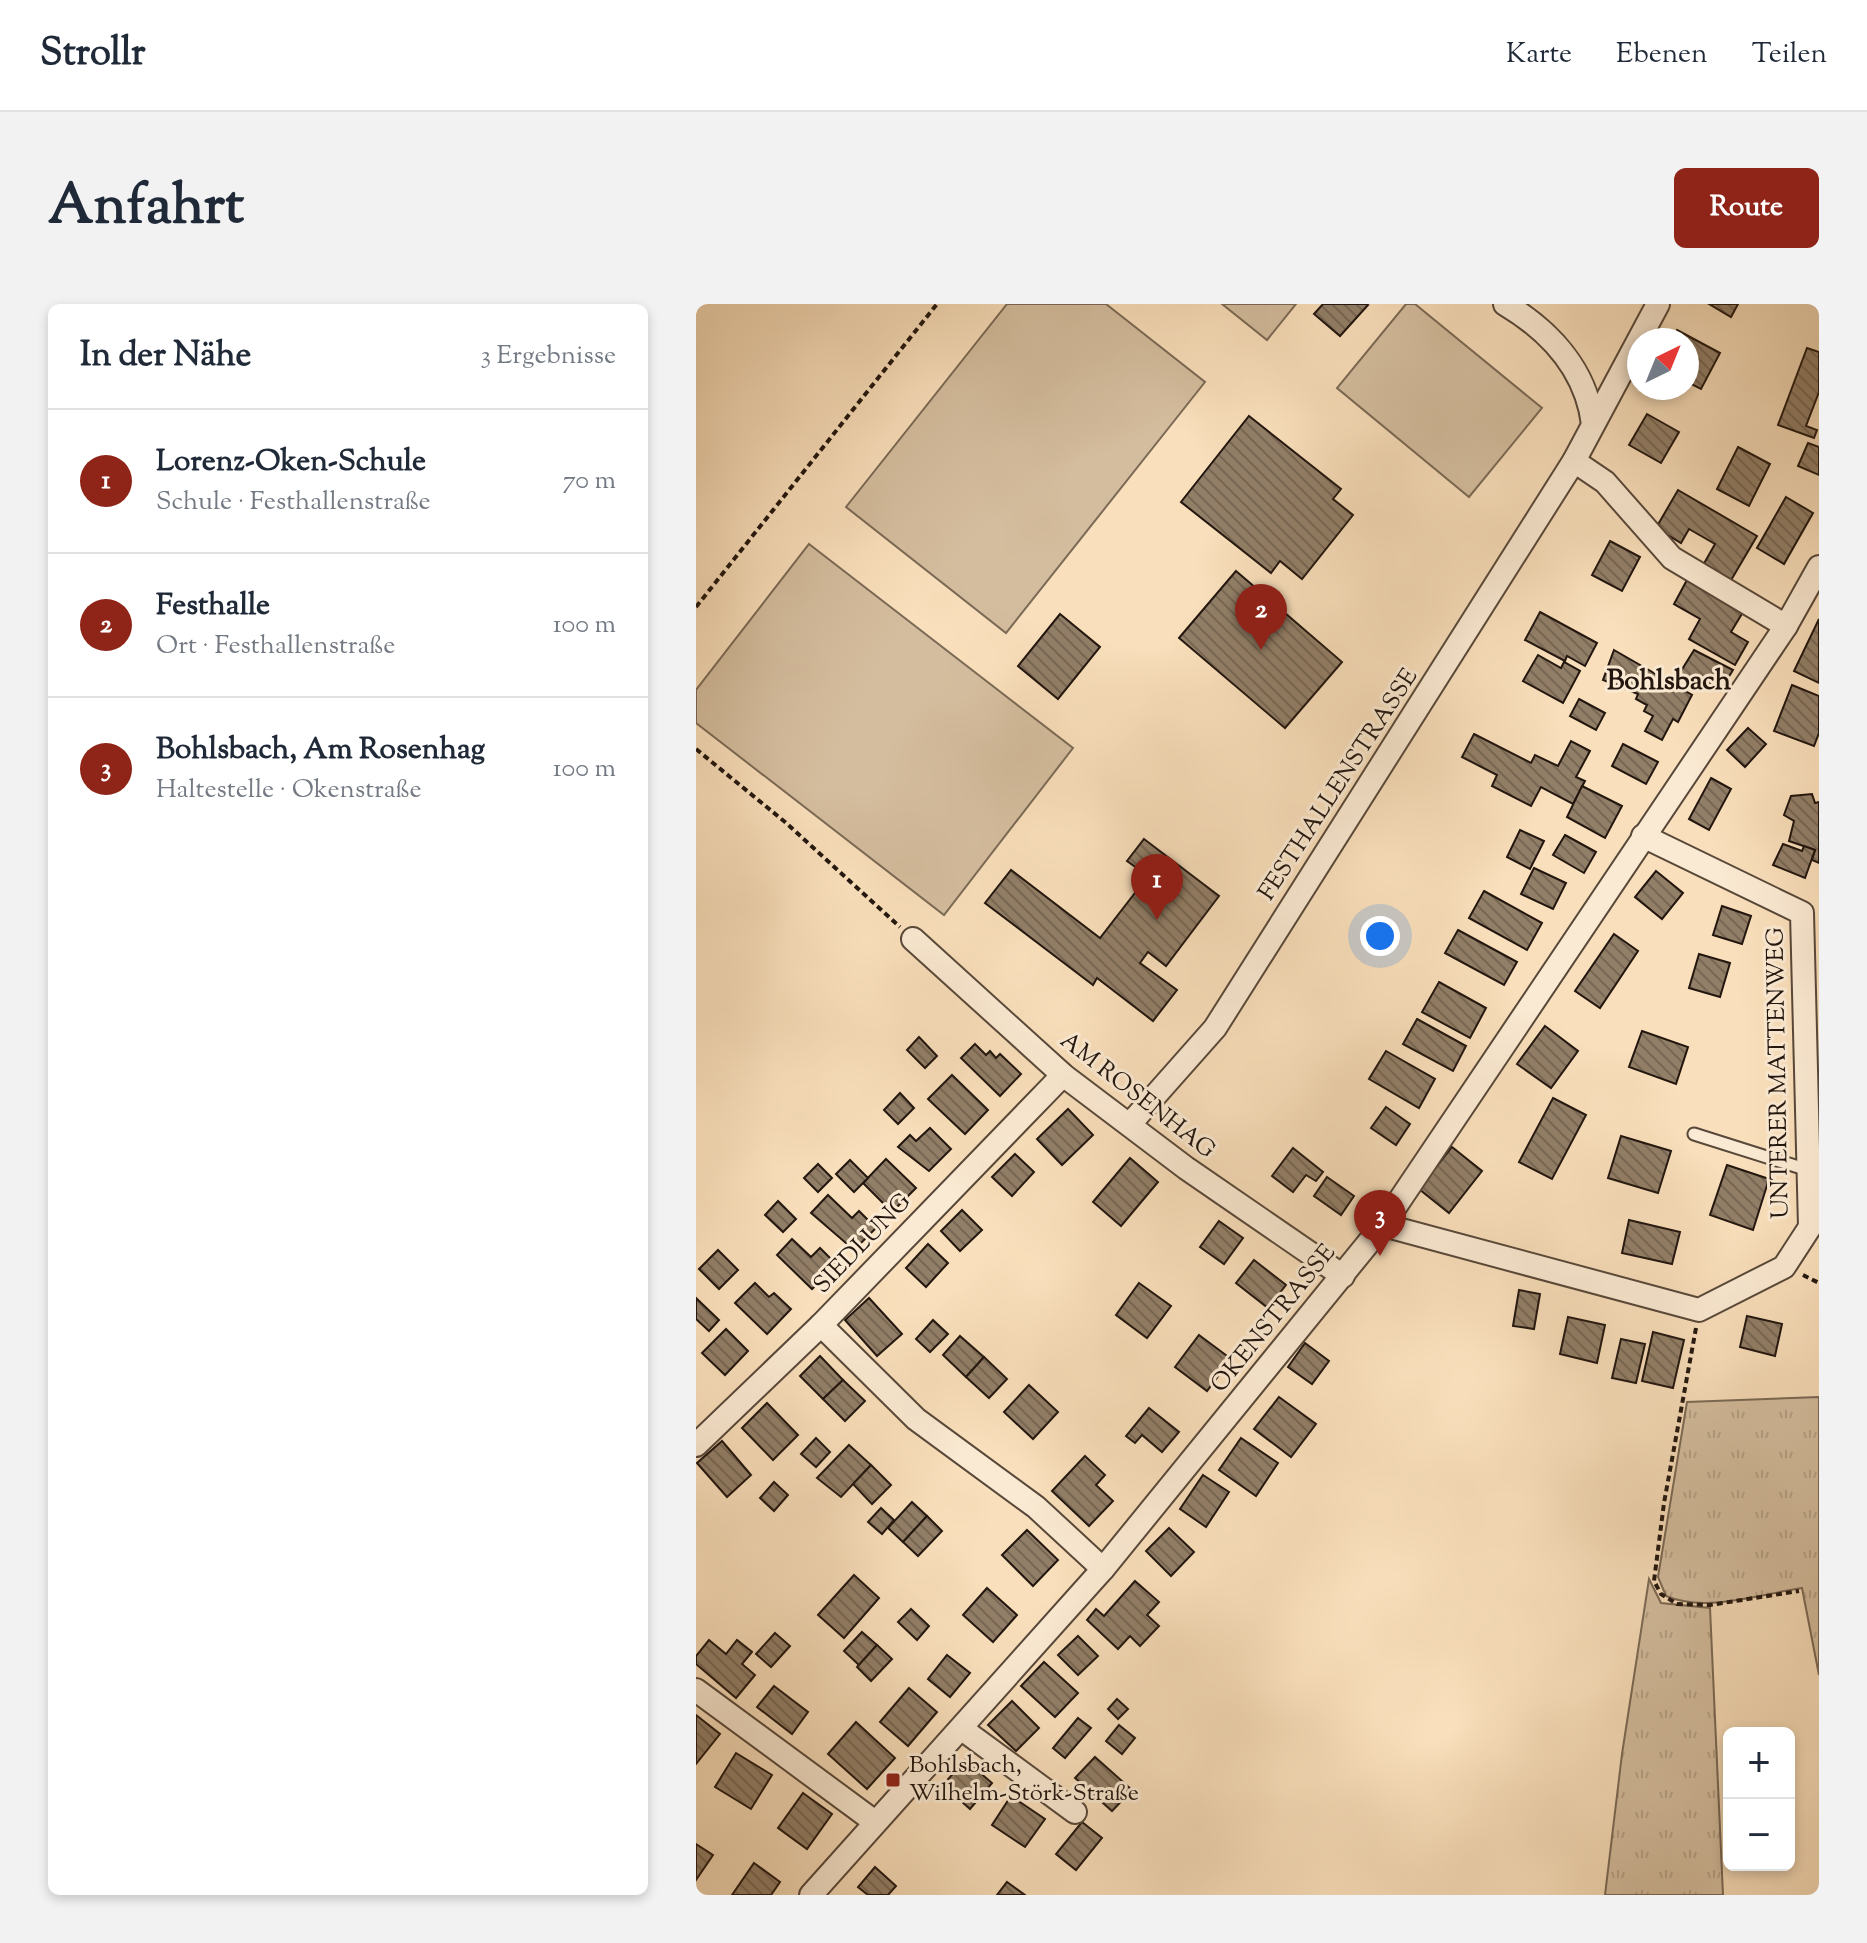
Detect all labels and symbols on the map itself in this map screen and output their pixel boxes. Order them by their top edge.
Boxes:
north arrow [1627,328,1699,400]
pin: 2 [1235,584,1287,650]
street label: FESTHALLENSTRASSE [1251,662,1427,908]
district label: Bohlsbach [1607,662,1732,702]
pin: 1 [1131,854,1183,920]
your location [1360,916,1400,956]
street label: UNTERER MATTENWEG [1759,927,1799,1219]
street label: AM ROSENHAG [1052,1025,1222,1167]
street label: SIEDLUNG [806,1186,920,1302]
pin: 3 [1354,1190,1406,1256]
street label: OKENSTRASSE [1203,1237,1345,1400]
place label: Bohlsbach, Wilhelm-Störk-Straße [909,1749,1139,1811]
marker: Bohlsbach, Wilhelm-Störk-Straße [884,1771,902,1789]

